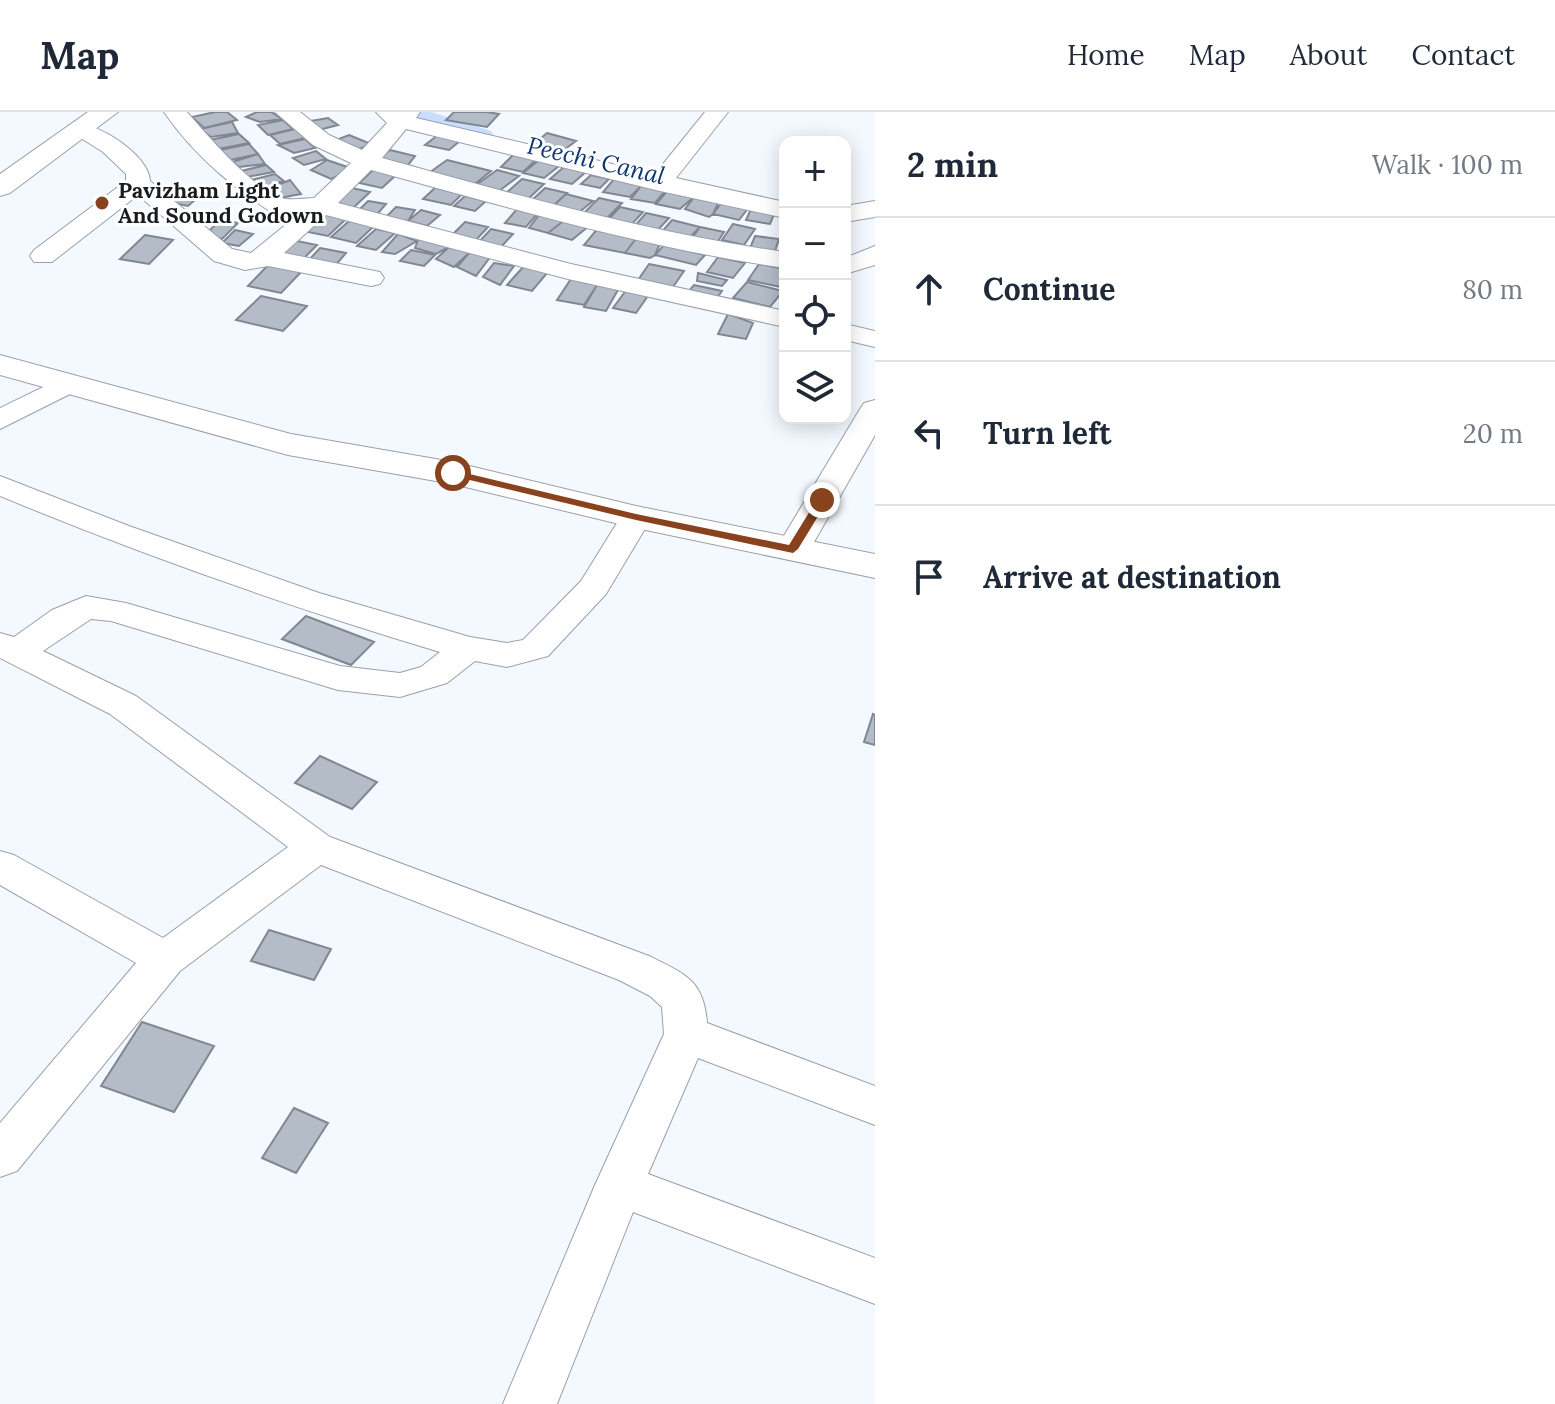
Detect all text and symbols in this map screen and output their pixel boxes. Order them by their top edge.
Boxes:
text: Map [40,31,119,79]
text: Home [1067,37,1145,73]
text: Map [1189,37,1246,73]
text: About [1290,37,1367,73]
text: Contact [1411,37,1515,73]
water label: Peechi Canal [524,130,668,191]
map controls [779,136,851,424]
button: + [779,136,851,208]
text: 2 min [907,143,998,186]
text: Walk · 100 m [1372,148,1523,181]
place label: Pavizham Light And Sound Godown [118,176,324,229]
marker: Pavizham Light And Sound Godown [93,194,111,212]
button: − [779,208,851,280]
icon: ahead [907,267,951,311]
text: Continue [983,270,1115,308]
text: 80 m [1462,273,1523,306]
button: locate [779,280,851,352]
button: layers [779,352,851,424]
icon: left [907,411,951,455]
text: Turn left [983,414,1111,452]
text: 20 m [1463,417,1523,450]
route start [435,455,471,491]
route end [804,482,840,518]
icon: arrive [907,555,951,599]
text: Arrive at destination [983,558,1281,596]

